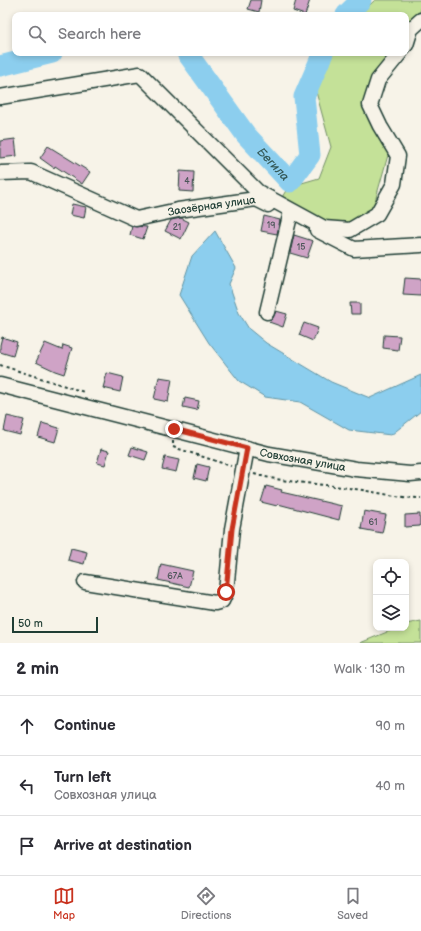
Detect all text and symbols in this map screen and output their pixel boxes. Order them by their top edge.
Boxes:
search box [12,12,409,56]
icon: search [26,23,48,45]
text: Search here [58,25,141,44]
water label: Бегила [254,144,293,184]
house number: 4 [184,176,190,187]
street label: Заозёрная улица [167,193,257,219]
house number: 19 [267,220,275,231]
house number: 21 [173,222,181,233]
house number: 15 [297,242,305,253]
route end [165,420,183,438]
street label: Совхозная улица [258,445,347,474]
house number: 61 [369,517,377,528]
map controls [373,559,409,631]
button: locate [373,559,409,595]
house number: 67А [167,571,183,582]
route start [217,583,235,601]
button: layers [373,595,409,631]
scale bar [12,615,98,634]
text: 50 m [18,617,43,630]
text: 2 min [16,659,59,679]
text: Walk · 130 m [334,661,405,677]
icon: ahead [16,715,38,737]
text: Continue [54,716,116,735]
text: 90 m [376,718,405,734]
text: Turn left [54,768,111,787]
icon: left [16,775,38,797]
text: 40 m [375,778,405,794]
text: Совхозная улица [54,787,157,803]
icon: arrive [16,835,38,857]
text: Arrive at destination [54,836,192,855]
tab: Map [53,885,75,922]
tab: Directions [181,885,231,922]
tab: Saved [337,885,368,922]

